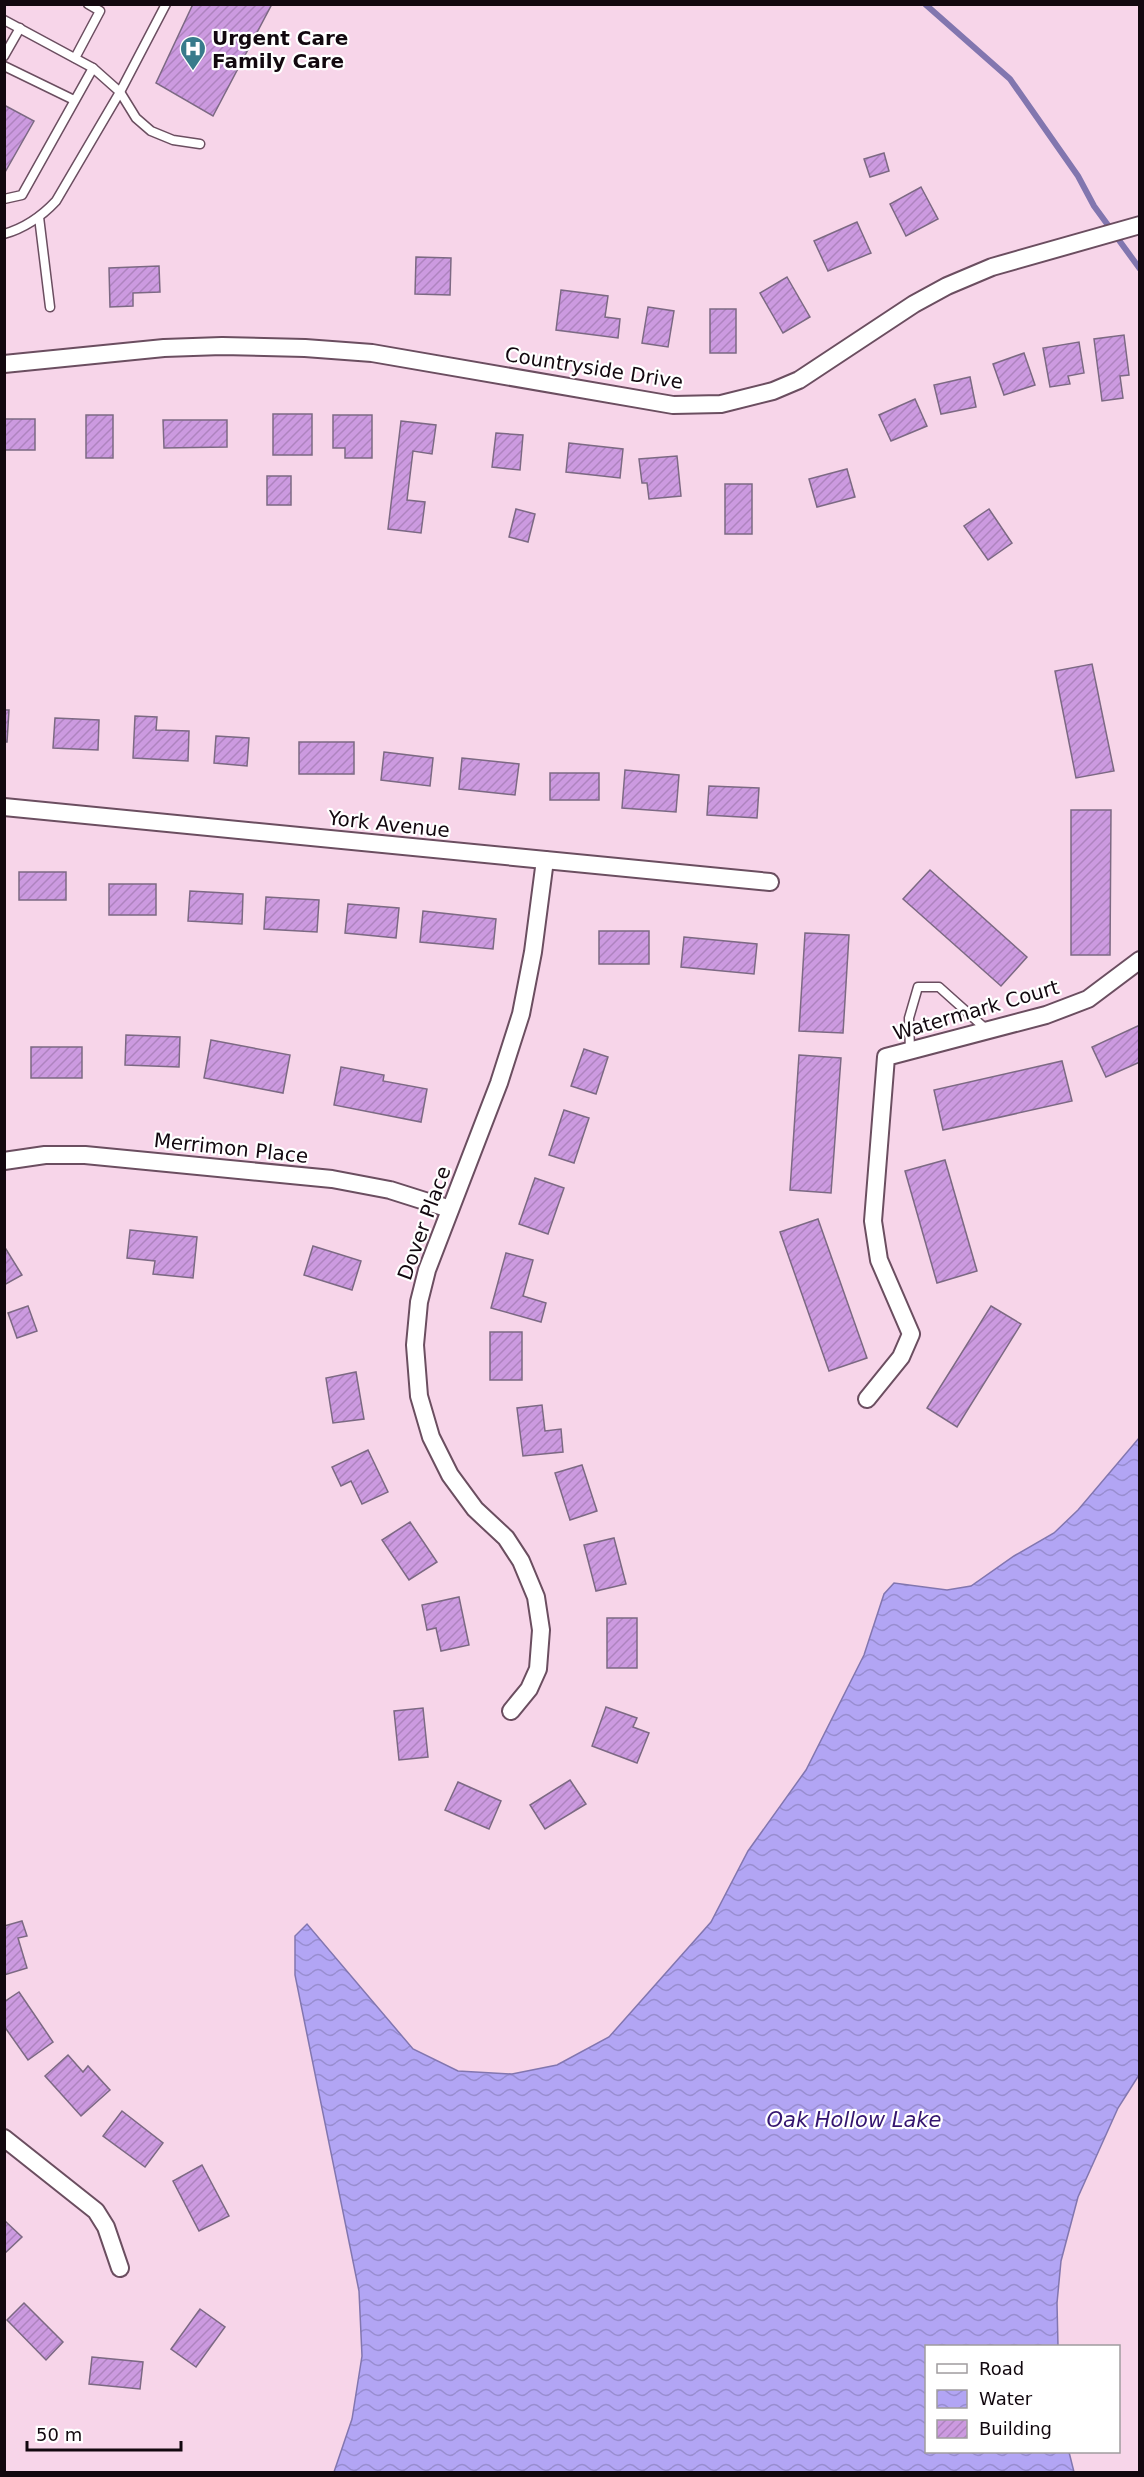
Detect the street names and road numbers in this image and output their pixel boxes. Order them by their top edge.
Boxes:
street label: Countryside Drive [503,342,685,394]
street label: York Avenue [326,806,451,842]
street label: Watermark Court [890,975,1062,1045]
street label: Merrimon Place [153,1128,309,1168]
street label: Dover Place [392,1163,456,1283]

